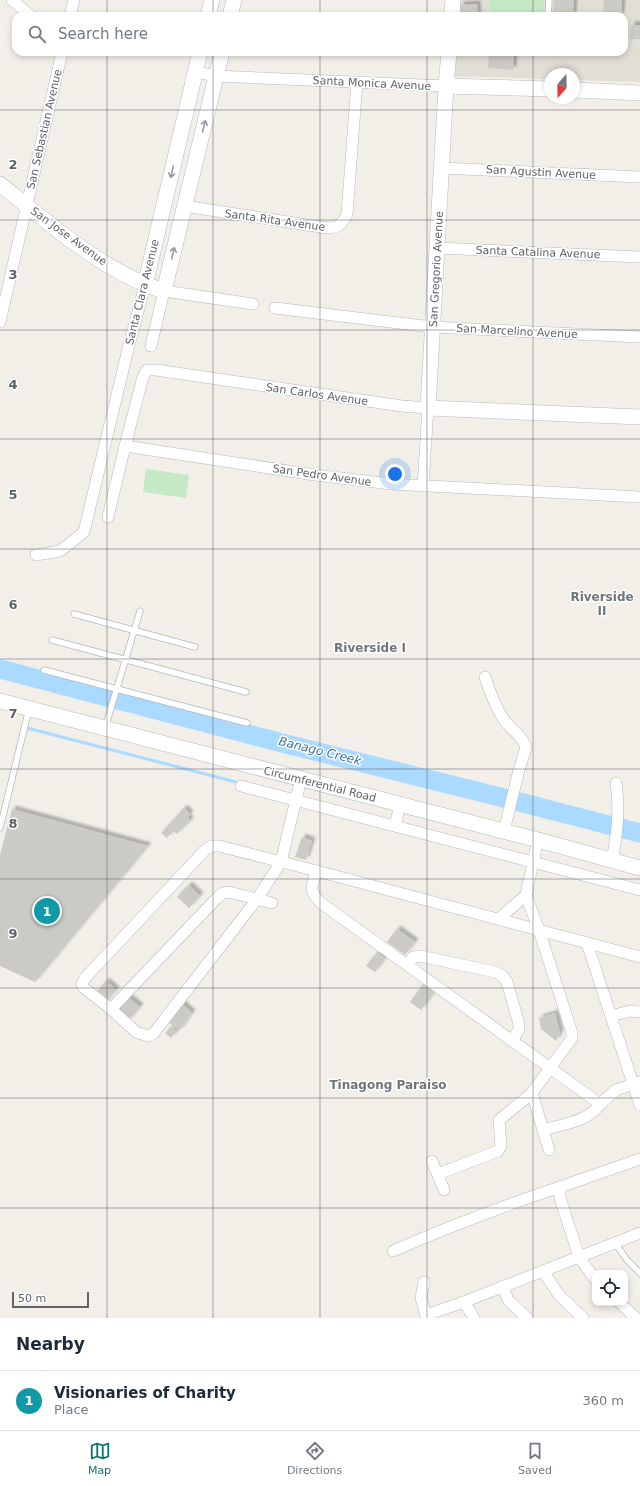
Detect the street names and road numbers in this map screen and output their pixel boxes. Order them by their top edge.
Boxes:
street label: San Sebastian Avenue [24,68,65,190]
street label: Santa Monica Avenue [312,74,432,93]
street label: San Agustin Avenue [486,163,597,182]
street label: San Jose Avenue [28,204,110,269]
street label: Santa Rita Avenue [224,207,326,234]
street label: San Gregorio Avenue [427,210,446,327]
street label: Santa Clara Avenue [123,238,162,346]
street label: Santa Catalina Avenue [475,244,601,261]
street label: San Marcelino Avenue [456,322,578,341]
street label: San Carlos Avenue [265,381,369,408]
street label: San Pedro Avenue [272,462,372,489]
street label: Circumferential Road [262,764,378,805]

